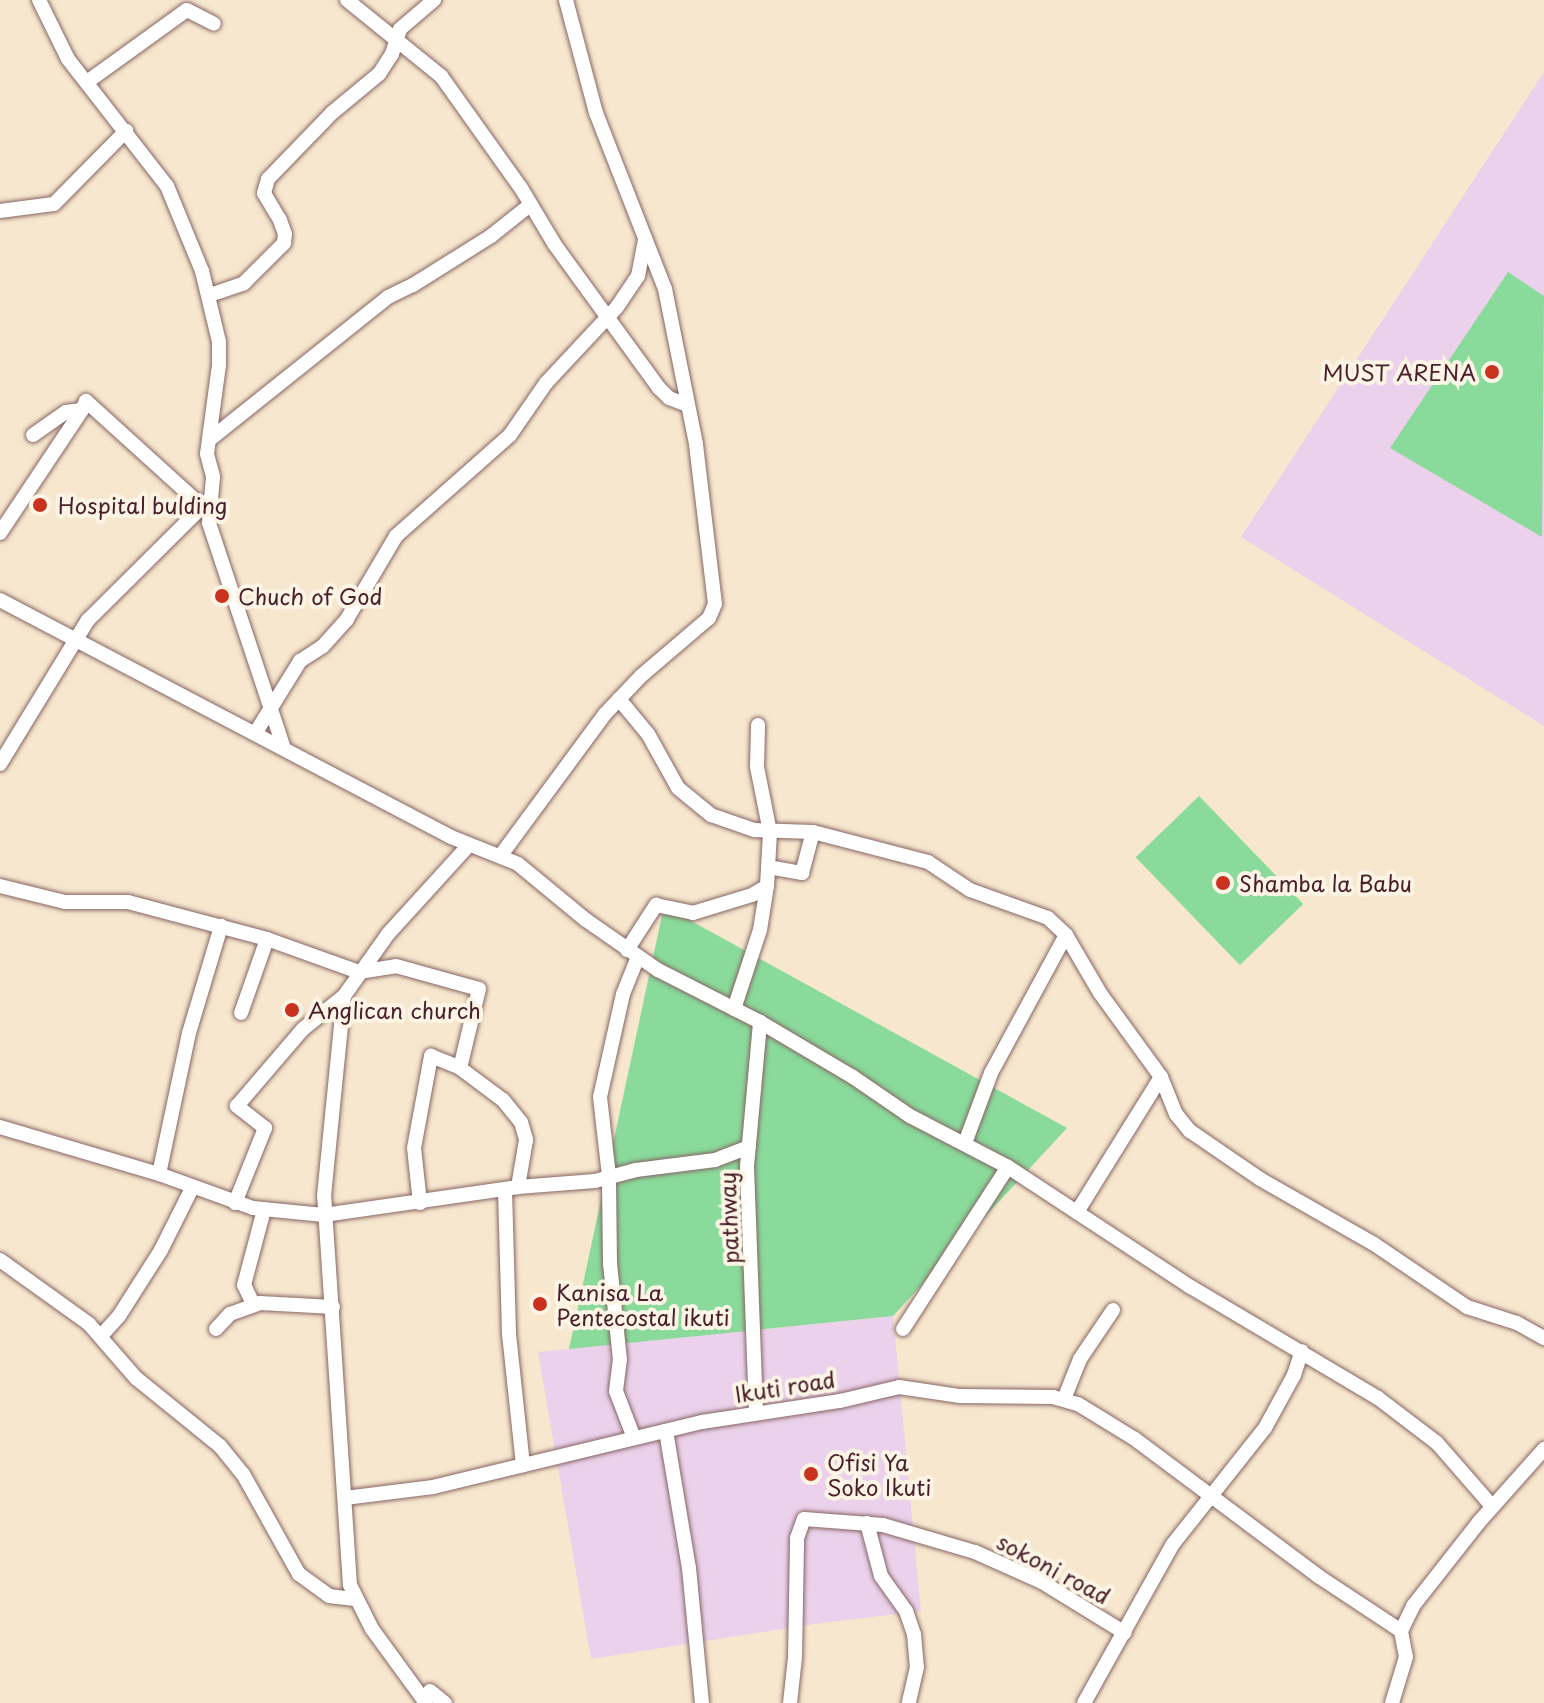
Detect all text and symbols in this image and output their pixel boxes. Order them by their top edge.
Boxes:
place label: MUST ARENA [1323,359,1476,385]
marker: MUST ARENA [1483,363,1501,381]
place label: Hospital bulding [58,492,230,518]
marker: Hospital bulding [29,494,51,516]
place label: Chuch of God [238,583,383,609]
marker: Chuch of God [213,587,231,605]
place label: Shamba la Babu [1239,870,1413,896]
marker: Shamba la Babu [1214,874,1232,892]
place label: Anglican church [308,997,480,1023]
marker: Anglican church [283,1001,301,1019]
street label: pathway [713,1171,743,1265]
place label: Kanisa La Pentecostal ikuti [556,1278,731,1330]
marker: Kanisa La Pentecostal ikuti [531,1295,549,1313]
street label: Ikuti road [733,1365,837,1407]
place label: Ofisi Ya Soko Ikuti [827,1448,933,1500]
marker: Ofisi Ya Soko Ikuti [802,1465,820,1483]
street label: sokoni road [994,1527,1114,1609]

